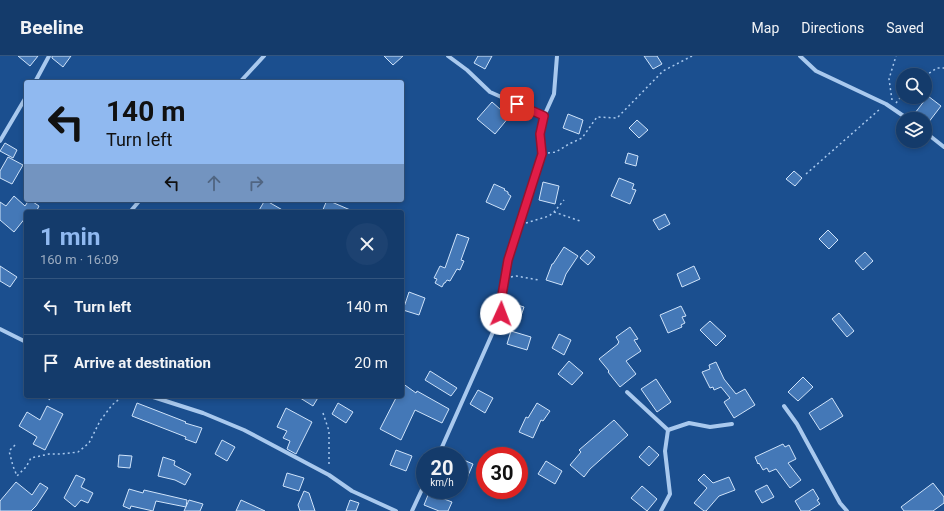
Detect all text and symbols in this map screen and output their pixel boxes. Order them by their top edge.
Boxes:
text: Beeline [20,16,84,39]
text: Map [752,20,779,36]
text: Directions [801,20,864,36]
text: Saved [886,20,924,36]
map controls [896,68,932,148]
button: search [896,68,932,104]
pin [500,87,534,121]
icon: arrive [506,93,528,115]
text: 140 m [106,95,185,128]
icon: left [40,96,92,148]
button: layers [896,112,932,148]
text: Turn left [106,129,172,150]
icon: left [161,172,183,194]
icon: ahead [203,172,225,194]
icon: right [245,172,267,194]
text: 1 min [40,223,100,251]
button: close [346,223,388,265]
text: 160 m · 16:09 [40,252,119,267]
position arrow [480,293,522,335]
icon: left [40,296,62,318]
text: Turn left [74,298,131,316]
text: 140 m [346,298,388,316]
icon: arrive [40,352,62,374]
text: Arrive at destination [74,354,211,372]
text: 20 m [354,354,388,372]
speed limit sign: 30 [476,447,528,499]
text: 20 [431,456,453,480]
text: km/h [430,477,454,488]

